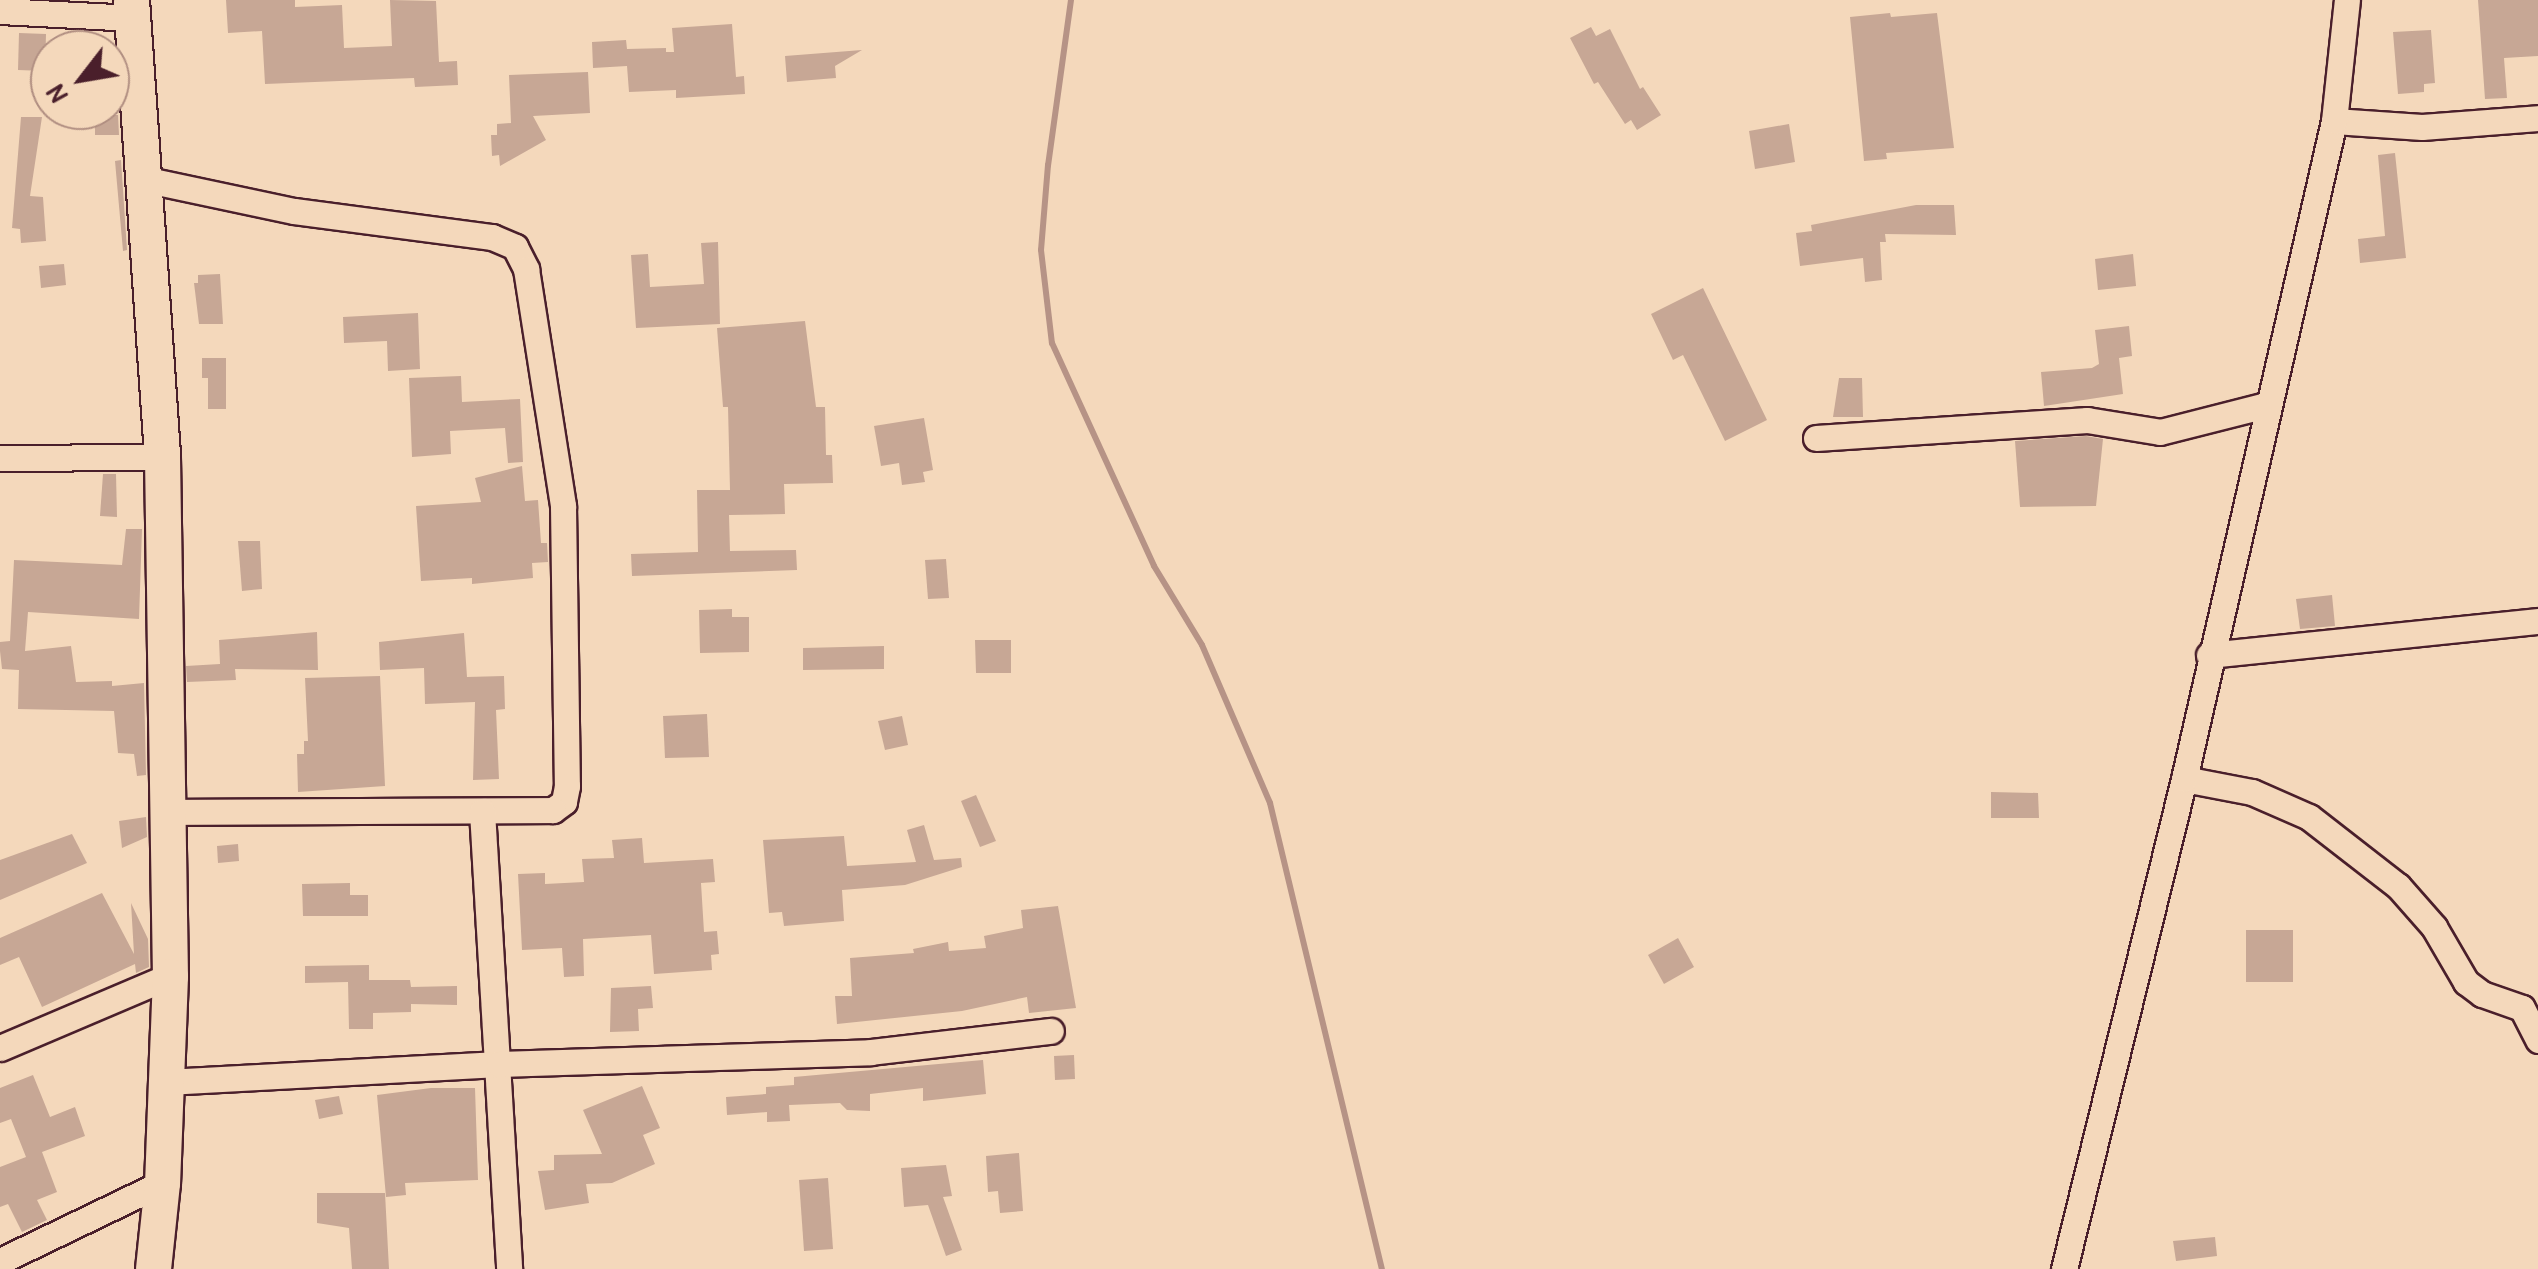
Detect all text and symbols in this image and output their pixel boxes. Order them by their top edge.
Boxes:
north arrow [30,30,130,130]
text: N [36,78,76,111]

